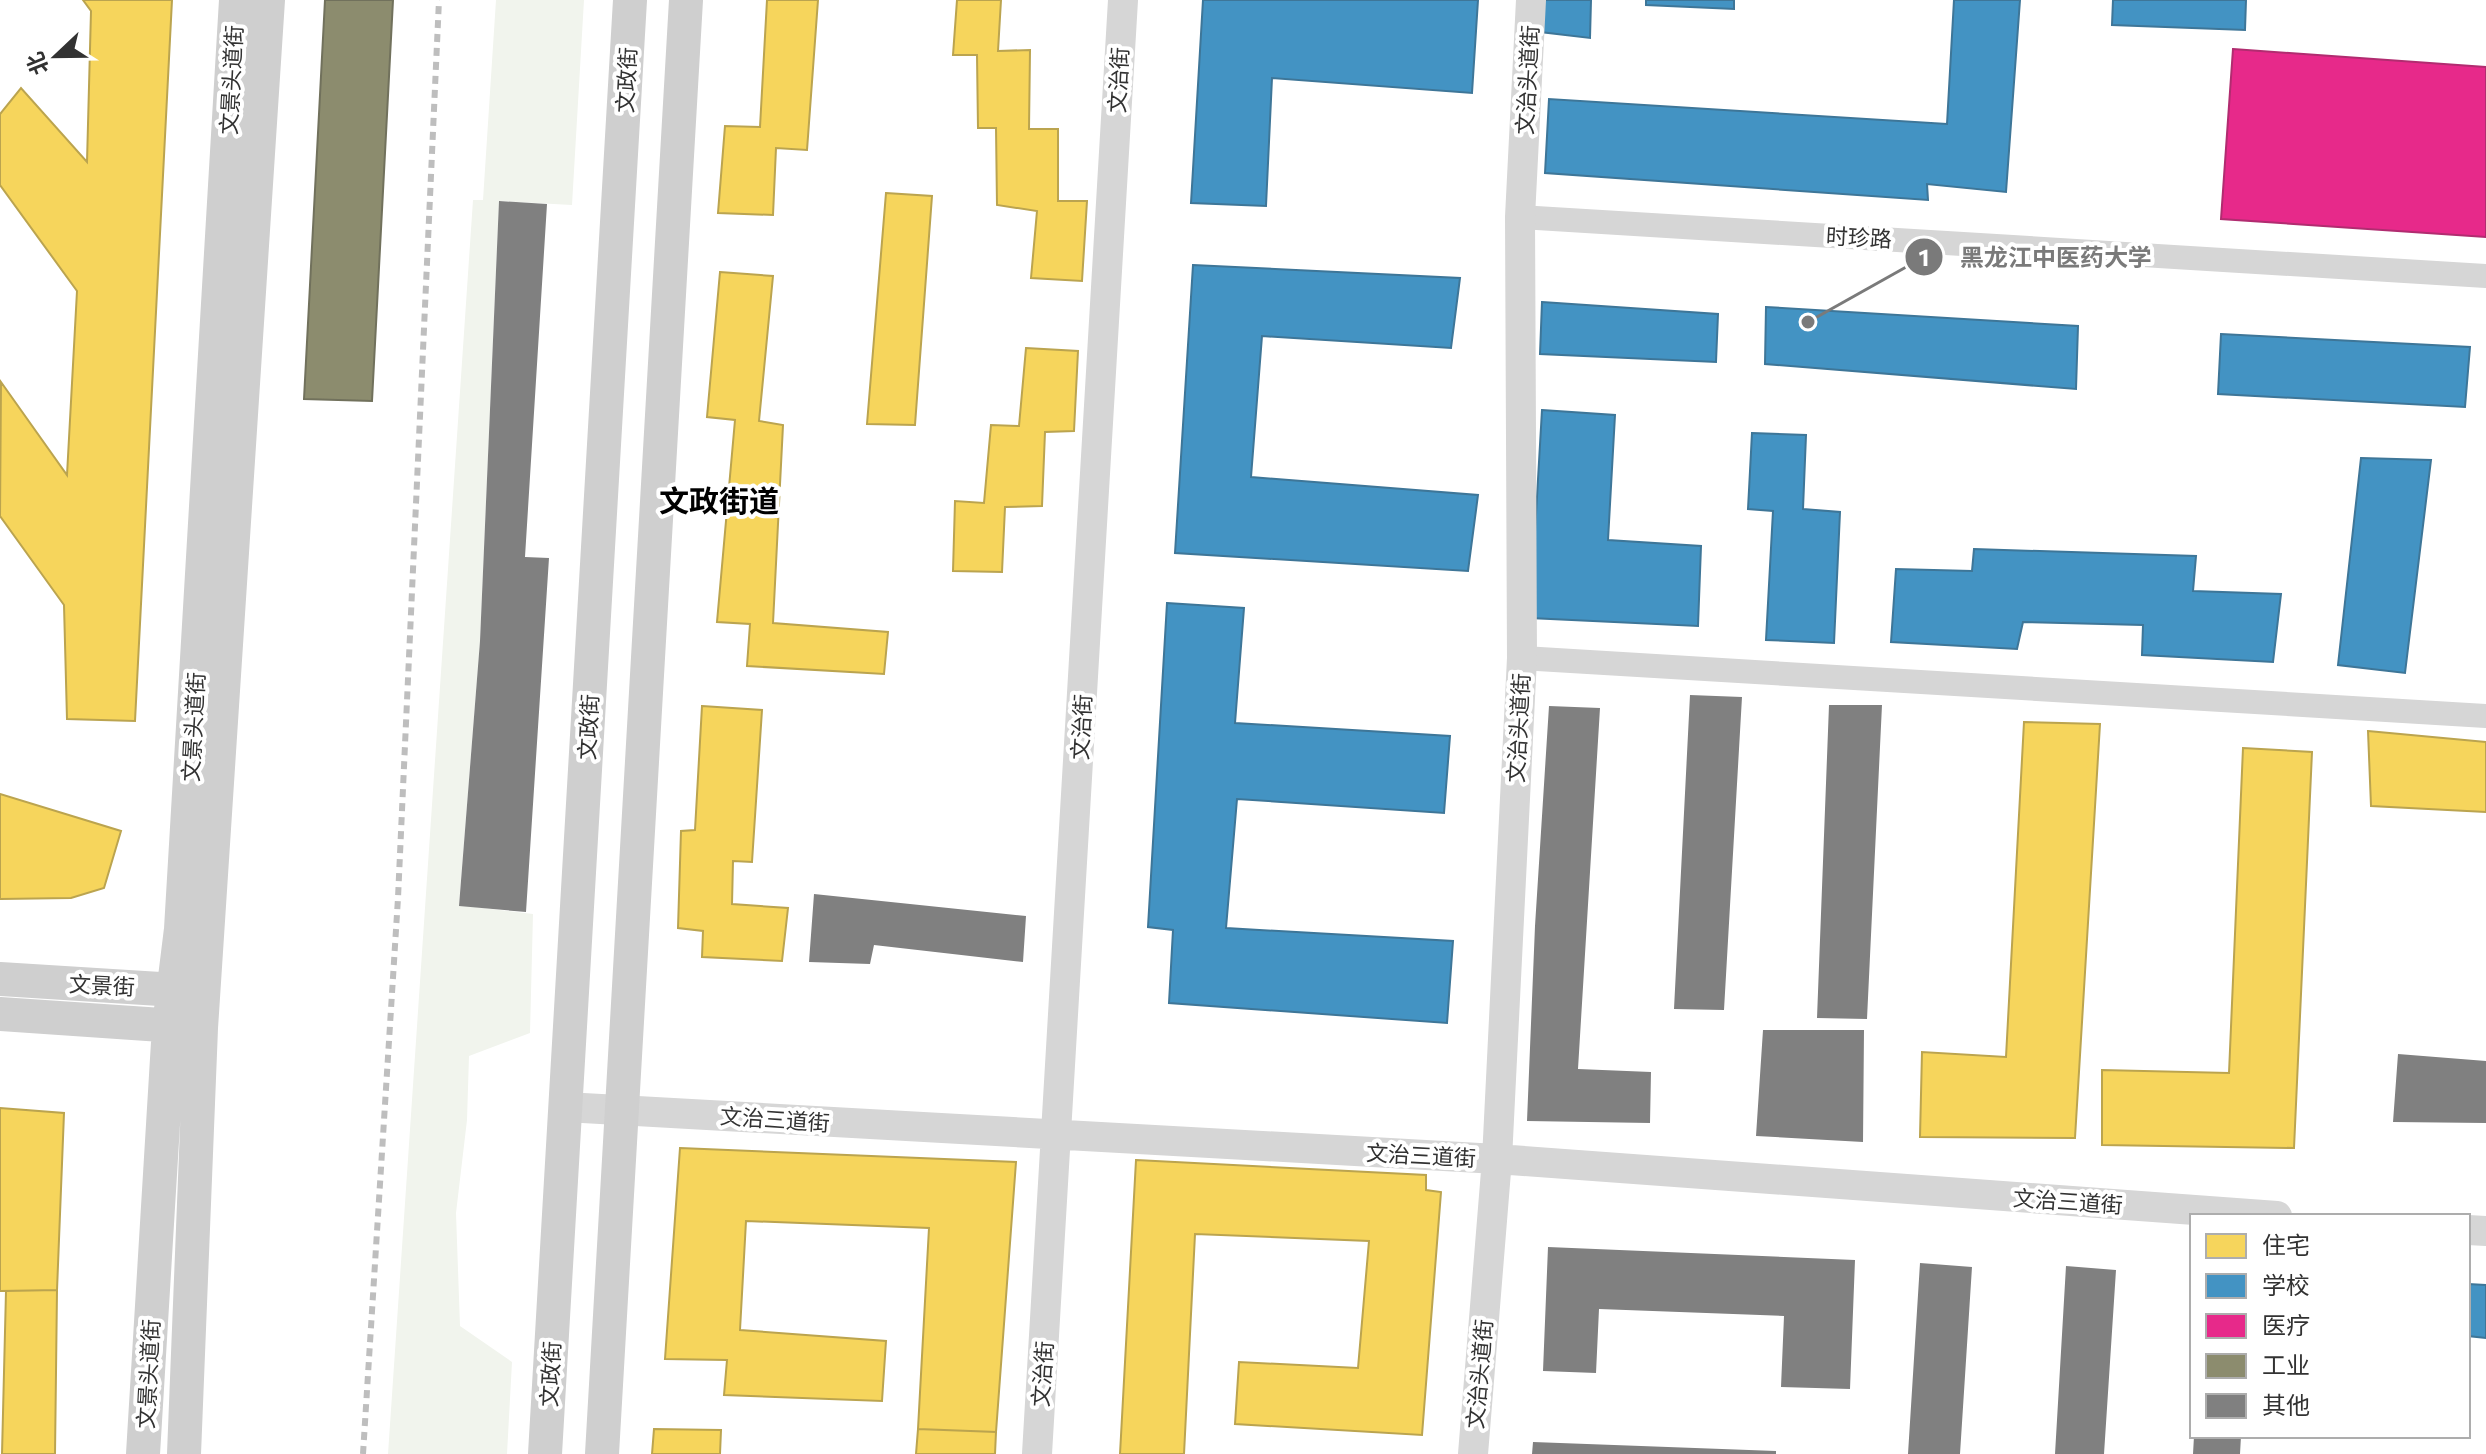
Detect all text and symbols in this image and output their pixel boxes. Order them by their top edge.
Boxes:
north arrow [16,16,96,96]
street label: 文景头道街 [215,24,247,136]
street label: 文治头道街 [1511,24,1543,136]
street label: 文政街 [611,46,641,114]
street label: 文治街 [1103,46,1133,114]
text: 北 [20,48,54,79]
street label: 时珍路 [1825,222,1893,252]
callout: 黑龙江中医药大学 [1904,233,2168,281]
text: 1 [1919,242,1929,271]
text: 黑龙江中医药大学 [1960,242,2152,271]
district label: 文政街道 [659,481,779,518]
street label: 文景头道街 [177,671,209,783]
street label: 文治头道街 [1502,672,1534,784]
street label: 文政街 [573,693,603,761]
street label: 文治街 [1066,693,1096,761]
street label: 文景街 [68,970,136,1000]
street label: 文治三道街 [719,1102,831,1136]
street label: 文治三道街 [1365,1139,1477,1171]
street label: 文治三道街 [2012,1184,2124,1218]
legend [2190,1214,2470,1438]
text: 住宅 [2262,1230,2310,1259]
text: 学校 [2262,1270,2310,1299]
text: 医疗 [2262,1310,2310,1339]
street label: 文景头道街 [132,1318,164,1430]
street label: 文治头道街 [1461,1318,1497,1430]
street label: 文政街 [535,1340,565,1408]
street label: 文治街 [1026,1340,1058,1408]
text: 工业 [2262,1350,2310,1379]
text: 其他 [2262,1390,2310,1419]

